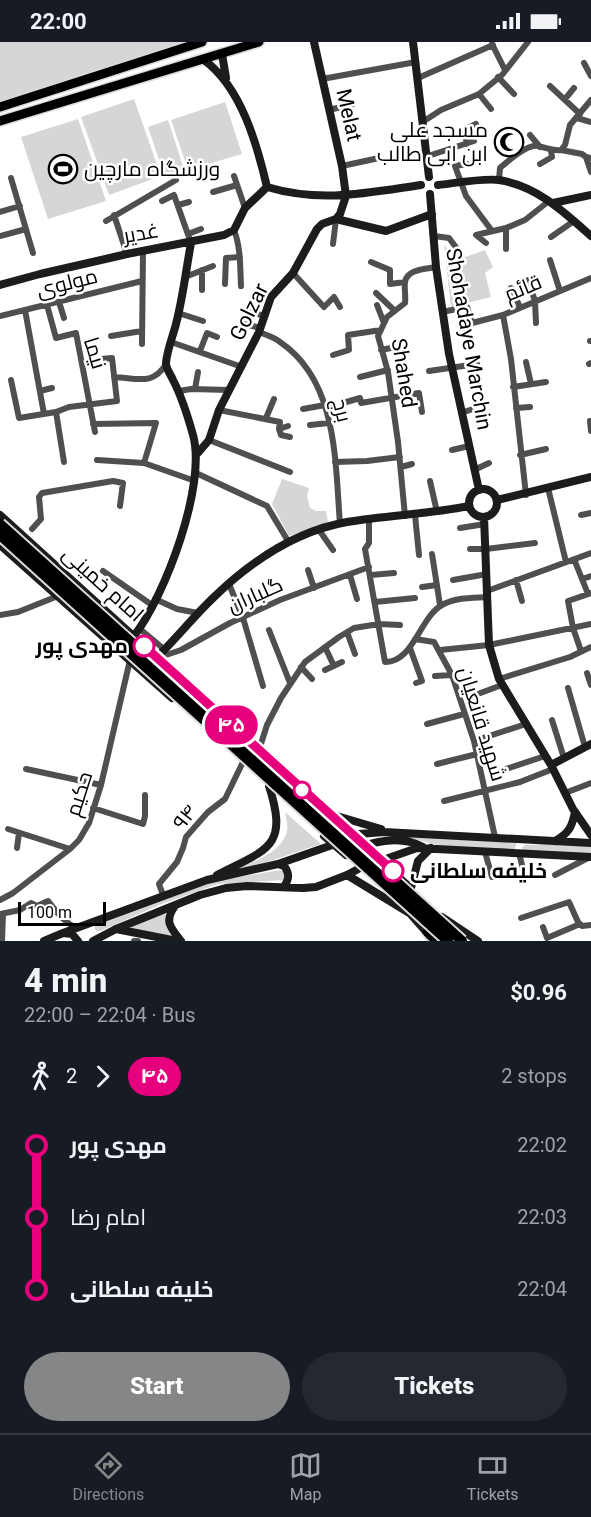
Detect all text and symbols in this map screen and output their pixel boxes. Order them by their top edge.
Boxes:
text: 22:00 [30,9,87,34]
street label: Melat [331,87,367,144]
place label: مسجد علی ابن ابی طالب [377,118,488,167]
mosque icon: مسجد علی ابن ابی طالب [493,126,525,158]
sports icon: ورزشگاه مارچین [47,153,79,185]
place label: ورزشگاه مارچین [84,157,220,183]
street label: غدیر [120,218,161,248]
street label: Shohadaye Marchin [441,246,497,432]
street label: مولوی [34,264,100,303]
street label: قائم [501,270,546,308]
street label: Golzar [225,280,273,344]
street label: نیما [79,334,111,372]
street label: Shahed [387,337,421,409]
street label: برج [326,395,357,425]
street label: امام خمینی [56,541,148,628]
street label: گلباران [224,572,287,619]
place label: مهدی پور [35,634,128,661]
marker: مهدی پور [133,635,155,657]
street label: شهید قانعیان [452,664,511,784]
line badge: ۴۵ [204,706,258,744]
text: ۴۵ [217,713,245,737]
street label: حکیم [61,769,99,820]
unlabelled marker [293,781,311,799]
street label: ۹۴ [168,800,202,834]
place label: خلیفه سلطانی [410,859,547,883]
marker: خلیفه سلطانی [382,860,404,882]
scale bar [18,899,106,926]
text: 100 m [27,903,72,922]
text: 4 min [24,961,107,1000]
text: $0.96 [510,980,567,1005]
text: 22:00 – 22:04 · Bus [24,1003,196,1027]
icon: walk [24,1060,57,1093]
icon: forward [86,1060,119,1093]
text: 2 [66,1064,77,1088]
text: ۴۵ [140,1064,169,1088]
text: 2 stops [501,1064,567,1088]
text: مهدی پور [70,1133,167,1158]
text: 22:02 [517,1133,567,1157]
text: امام رضا [70,1205,146,1230]
text: 22:03 [517,1205,567,1229]
text: خلیفه سلطانی [70,1277,214,1302]
text: 22:04 [517,1277,567,1301]
button: Start [24,1352,290,1421]
button: Tickets [302,1352,567,1421]
tab: Directions [72,1449,144,1504]
tab: Map [289,1449,322,1504]
tab: Tickets [467,1449,519,1504]

